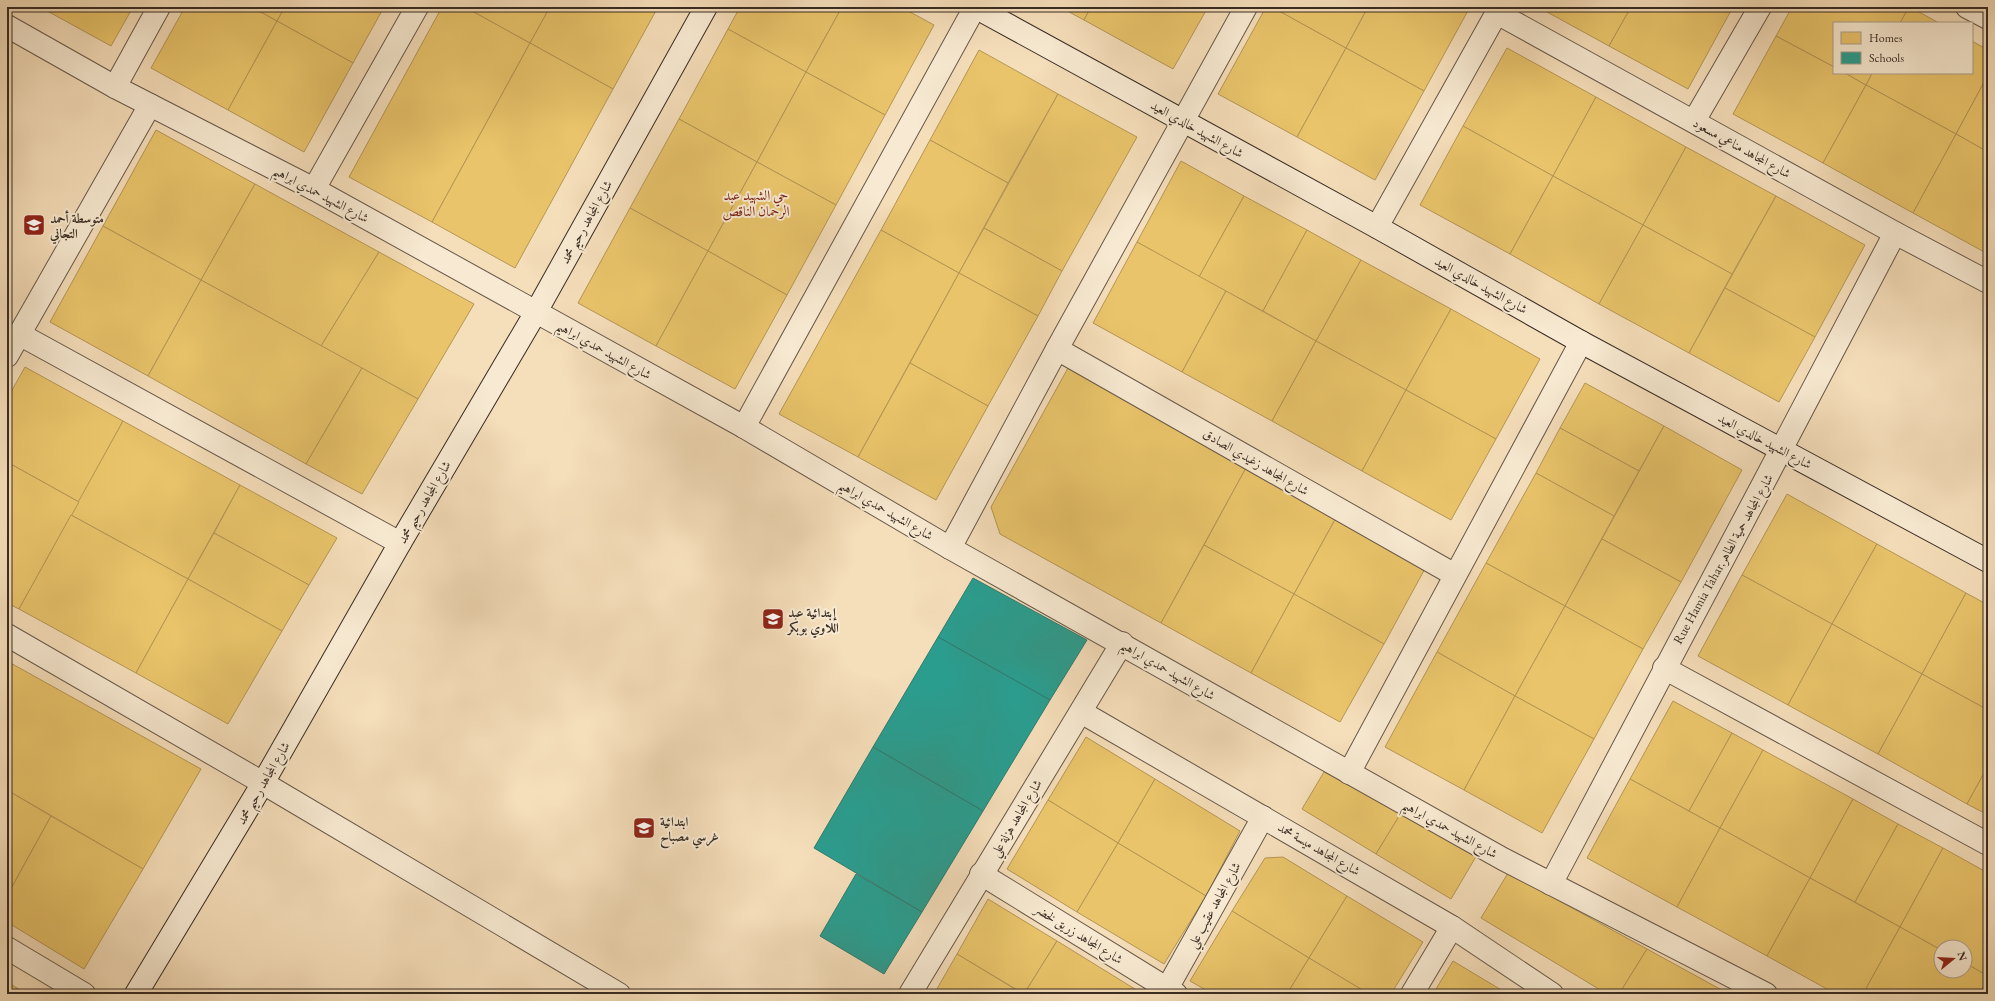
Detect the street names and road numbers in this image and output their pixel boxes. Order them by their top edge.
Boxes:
street label: شارع الشهيد خالدي العيد [1146,96,1247,164]
street label: شارع المجاهد مناعي مسعود [1689,114,1794,184]
street label: شارع الشهيد حمدي ابراهيم [268,162,372,231]
street label: شارع المجاهد رحيم محمد [556,177,620,269]
street label: شارع الشهيد خالدي العيد [1430,252,1531,320]
street label: شارع الشهيد حمدي ابراهيم [551,317,655,388]
street label: شارع الشهيد خالدي العيد [1714,409,1815,476]
street label: شارع المجاهد زغيدي الصادق [1199,425,1312,502]
street label: شارع المجاهد رحيم محمد [393,457,459,549]
street label: Rue Hamia Tahar,شارع المجاهد حمية الطاهر [1669,471,1780,648]
street label: شارع الشهيد حمدي ابراهيم [833,476,936,548]
street label: شارع الشهيد حمدي ابراهيم [1115,636,1218,708]
street label: شارع المجاهد رحيم محمد [232,738,298,830]
street label: شارع المجاهد هزلة علي [986,776,1050,862]
street label: شارع الشهيد حمدي ابراهيم [1397,796,1501,867]
street label: شارع المجاهد ميسة محمد [1273,818,1363,882]
street label: شارع المجاهد عقيب علي [1183,859,1249,953]
street label: شارع المجاهد زريق لخضر [1028,899,1126,970]

